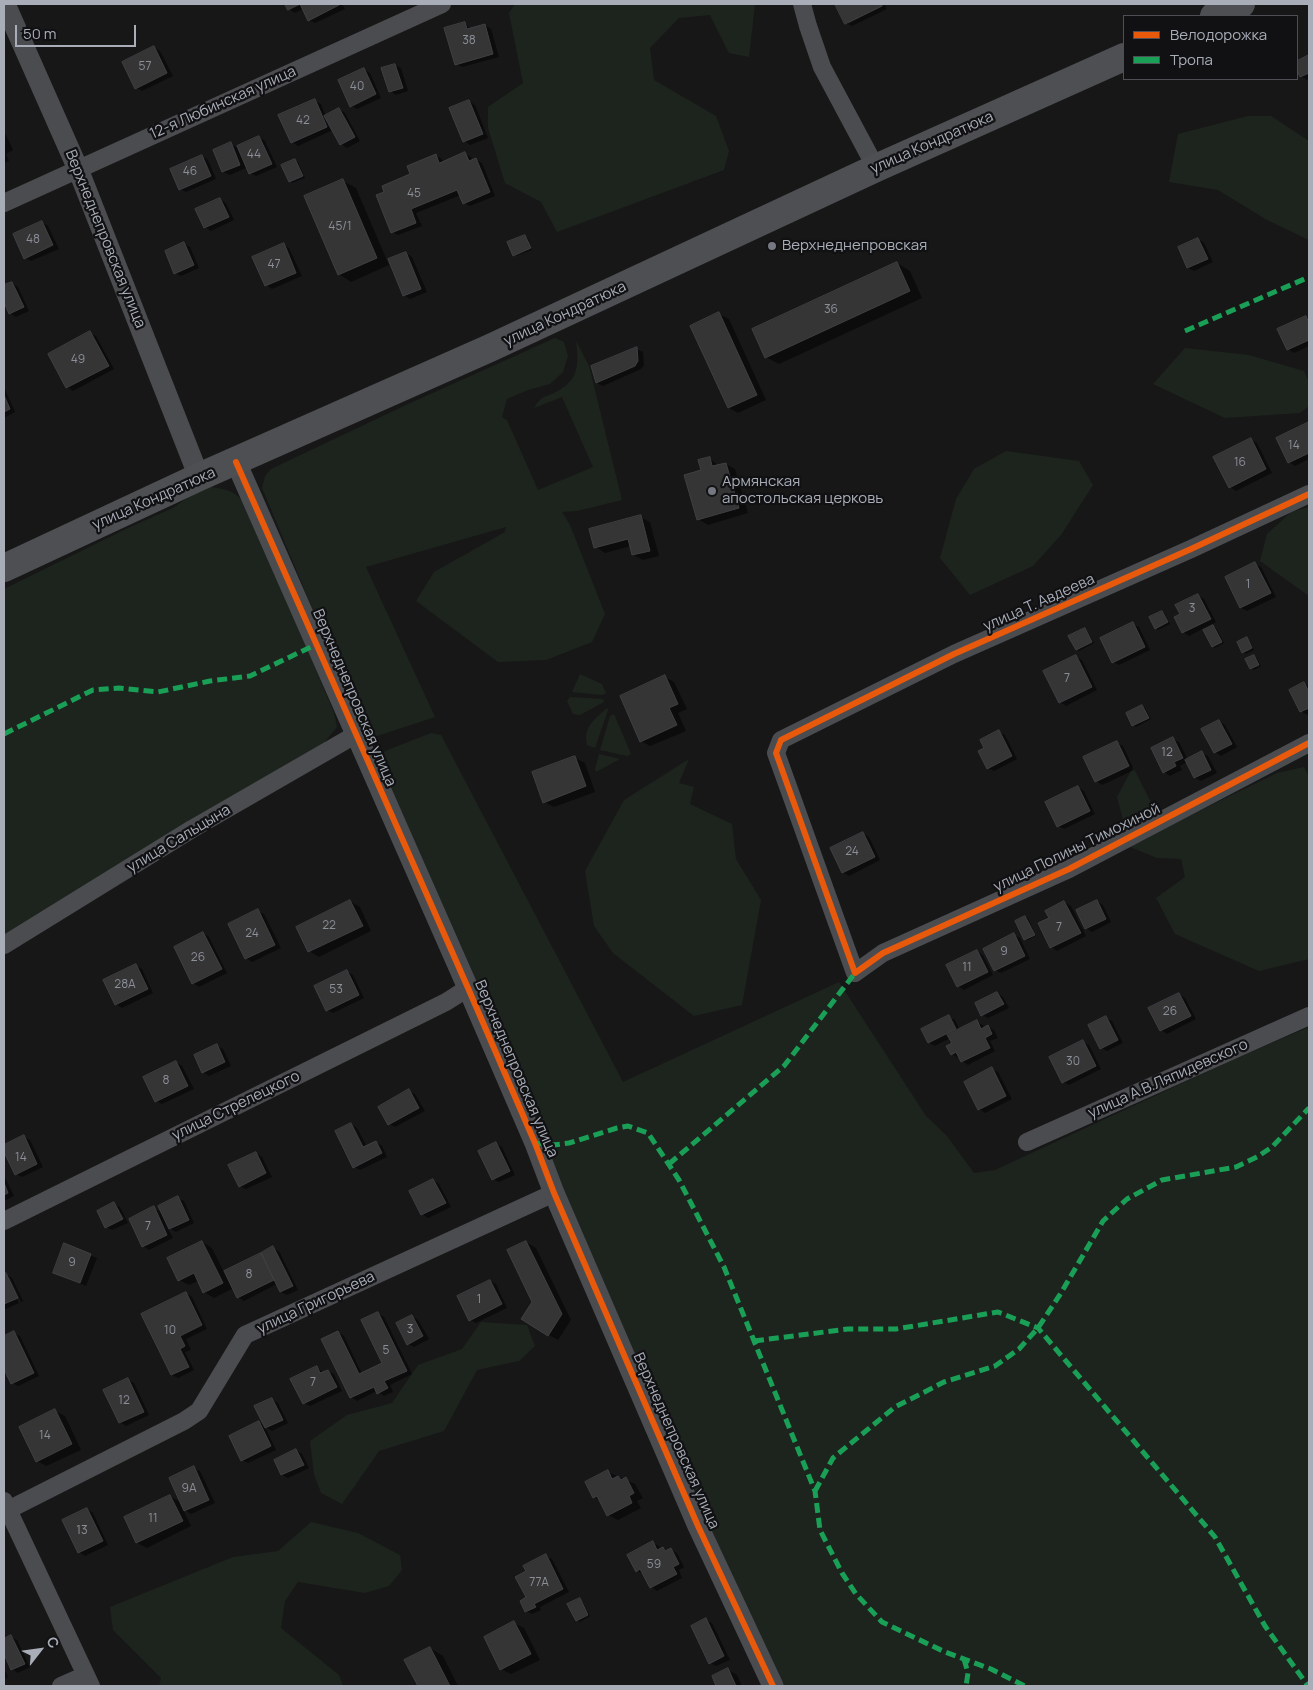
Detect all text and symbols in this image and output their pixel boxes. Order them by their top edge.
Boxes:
scale bar [18,15,139,47]
legend [1123,15,1298,80]
text: 50 m [23,23,57,44]
text: Велодорожка [1170,24,1267,45]
house number: 38 [462,34,476,48]
text: Тропа [1170,49,1213,70]
house number: 57 [139,60,151,74]
street label: 12-я Любинская улица [147,63,299,143]
house number: 40 [350,80,364,94]
street label: улица Кондратюка [868,108,996,178]
house number: 42 [296,114,310,128]
street label: Верхнеднепровская улица [61,147,149,331]
house number: 44 [247,148,261,162]
house number: 46 [183,165,197,179]
house number: 45 [407,187,421,201]
house number: 45/1 [328,220,352,234]
house number: 48 [26,233,40,247]
place label: Верхнеднепровская [782,237,927,255]
marker: Верхнеднепровская [766,240,778,252]
house number: 47 [267,258,281,272]
street label: улица Кондратюка [501,278,629,350]
house number: 36 [824,303,838,317]
house number: 49 [71,353,85,367]
house number: 14 [1288,439,1300,453]
house number: 16 [1234,456,1246,470]
street label: улица Кондратюка [90,464,218,534]
place label: Армянская апостольская церковь [722,473,883,508]
marker: Армянская апостольская церковь [706,485,718,497]
street label: улица Т. Авдеева [981,570,1097,636]
house number: 1 [1246,578,1250,592]
house number: 3 [1189,602,1195,616]
street label: Верхнеднепровская улица [308,607,400,789]
house number: 7 [1064,672,1070,686]
house number: 12 [1161,746,1173,760]
street label: улица Полины Тимохиной [991,800,1163,896]
street label: улица Сальцына [124,801,234,877]
house number: 24 [845,845,859,859]
house number: 22 [322,919,336,933]
house number: 7 [1056,921,1062,935]
house number: 24 [245,927,259,941]
house number: 9 [1000,945,1008,959]
house number: 26 [191,951,205,965]
house number: 11 [962,961,972,975]
house number: 28А [114,978,136,992]
street label: Верхнеднепровская улица [470,978,562,1160]
house number: 53 [329,983,343,997]
house number: 26 [1163,1005,1177,1019]
street label: улица А.В.Ляпидевского [1085,1036,1251,1122]
house number: 30 [1066,1055,1080,1069]
street label: улица Стрелецкого [169,1067,303,1145]
house number: 8 [163,1074,169,1088]
house number: 14 [15,1151,27,1165]
house number: 7 [145,1220,151,1234]
house number: 9 [68,1256,76,1270]
house number: 8 [246,1268,252,1282]
street label: улица Григорьева [254,1268,378,1338]
house number: 1 [477,1293,481,1307]
house number: 3 [407,1323,413,1337]
house number: 10 [164,1324,176,1338]
house number: 5 [383,1344,389,1358]
street label: Верхнеднепровская улица [629,1350,723,1532]
house number: 7 [310,1376,316,1390]
house number: 12 [118,1394,130,1408]
house number: 14 [39,1429,51,1443]
house number: 9А [181,1482,197,1496]
house number: 11 [148,1512,158,1526]
house number: 13 [76,1524,88,1538]
house number: 59 [647,1558,661,1572]
house number: 77А [529,1576,549,1590]
north arrow [15,1625,65,1675]
text: С [43,1633,64,1651]

